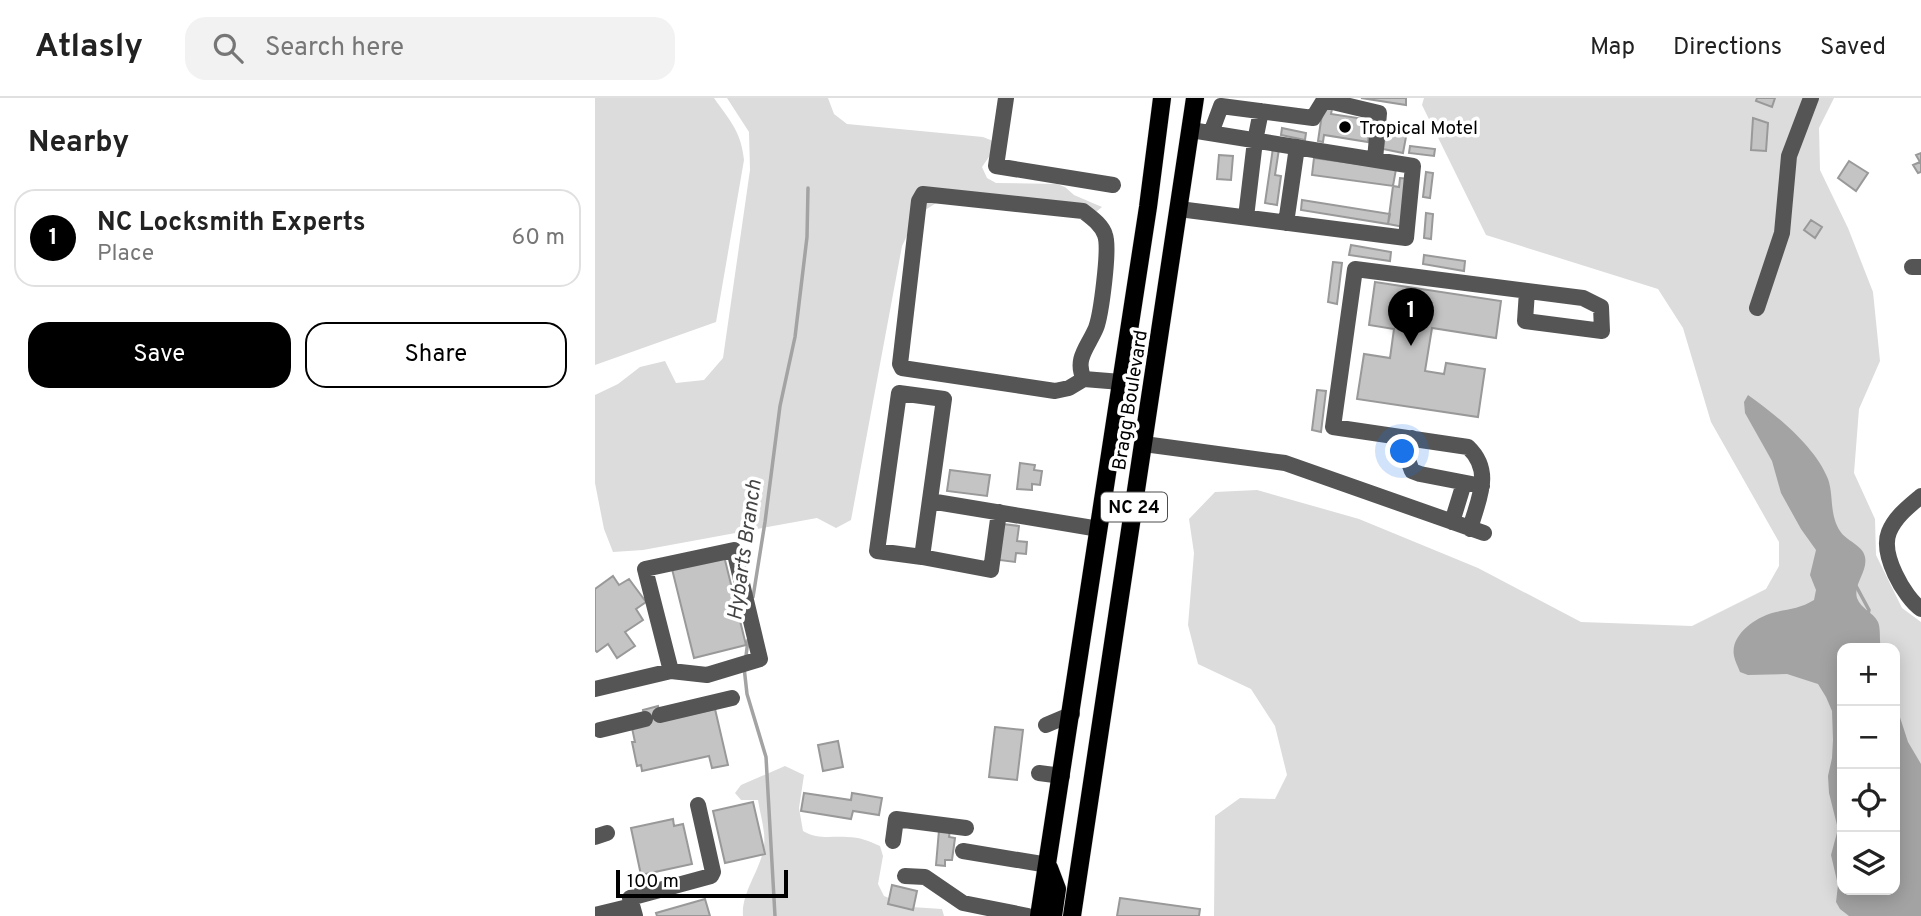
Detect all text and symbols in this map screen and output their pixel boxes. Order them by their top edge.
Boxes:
search box [185,17,675,80]
text: Atlasly [35,27,143,69]
icon: search [209,29,247,67]
text: Search here [265,32,404,65]
text: Map [1590,33,1635,63]
text: Directions [1673,33,1782,63]
text: Saved [1820,33,1886,63]
place label: Tropical Motel [1359,117,1478,141]
marker: Tropical Motel [1337,119,1353,135]
text: Nearby [28,125,129,162]
text: NC Locksmith Experts [97,207,366,240]
text: 1 [48,224,58,253]
text: 60 m [512,224,565,253]
text: Place [97,240,154,269]
pin: 1 [1388,288,1434,346]
button: Save [28,322,291,388]
button: Share [305,322,567,388]
street label: Bragg Boulevard [1108,329,1154,472]
your location [1385,434,1419,468]
water label: Hybarts Branch [722,478,769,622]
road number: NC 24 [1101,492,1167,522]
map controls [1837,643,1900,895]
button: + [1837,643,1900,706]
button: − [1837,706,1900,769]
button: locate [1837,769,1900,832]
button: layers [1837,832,1900,895]
scale bar [616,867,787,899]
text: 100 m [627,870,679,894]

